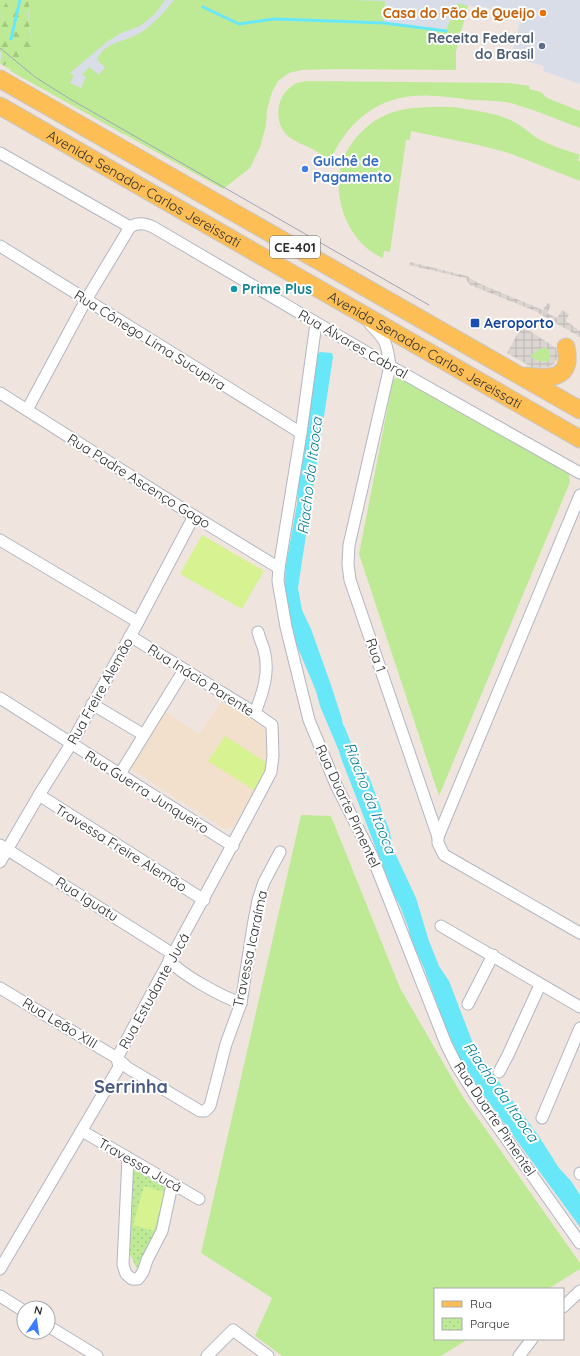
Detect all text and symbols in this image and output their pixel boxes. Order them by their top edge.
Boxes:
place label: Casa do Pão de Queijo [383,4,535,22]
marker: Casa do Pão de Queijo [538,8,548,18]
place label: Receita Federal do Brasil [427,29,534,63]
marker: Receita Federal do Brasil [537,41,547,51]
street label: Avenida Senador Carlos Jereissati [44,126,244,251]
place label: Guichê de Pagamento [313,152,392,186]
marker: Guichê de Pagamento [300,164,310,174]
road number: CE-401 [270,236,320,258]
place label: Prime Plus [242,280,312,298]
marker: Prime Plus [229,284,239,294]
street label: Rua Cônego Lima Sucupira [71,286,229,394]
street label: Avenida Senador Carlos Jereissati [325,287,525,413]
street label: Rua Álvares Cabral [295,305,411,383]
place label: Aeroporto [484,314,554,332]
marker: Aeroporto [469,317,481,329]
water label: Riacho da Itaoca [293,415,326,536]
street label: Rua Padre Ascenço Gago [64,430,214,532]
street label: Rua Freire Alemão [63,634,137,748]
street label: Rua 1 [362,636,390,674]
street label: Rua Inácio Parente [144,640,258,720]
water label: Riacho da Itaoca [340,739,401,857]
street label: Rua Duarte Pimentel [312,742,384,870]
street label: Rua Guerra Junqueiro [82,746,212,838]
street label: Travessa Freire Alemão [52,800,190,896]
street label: Rua Iguatu [52,873,122,925]
street label: Travessa Icaraíma [229,889,271,1009]
street label: Rua Estudante Jucá [115,930,193,1052]
street label: Rua Leão XIII [19,993,101,1053]
water label: Riacho da Itaoca [460,1038,544,1146]
street label: Rua Duarte Pimentel [450,1059,540,1179]
district label: Serrinha [94,1075,168,1098]
street label: Travessa Jucá [95,1134,185,1196]
legend [434,1288,564,1340]
text: Rua [470,1296,492,1311]
north arrow [16,1300,56,1340]
text: N [33,1303,44,1318]
text: Parque [470,1316,510,1331]

